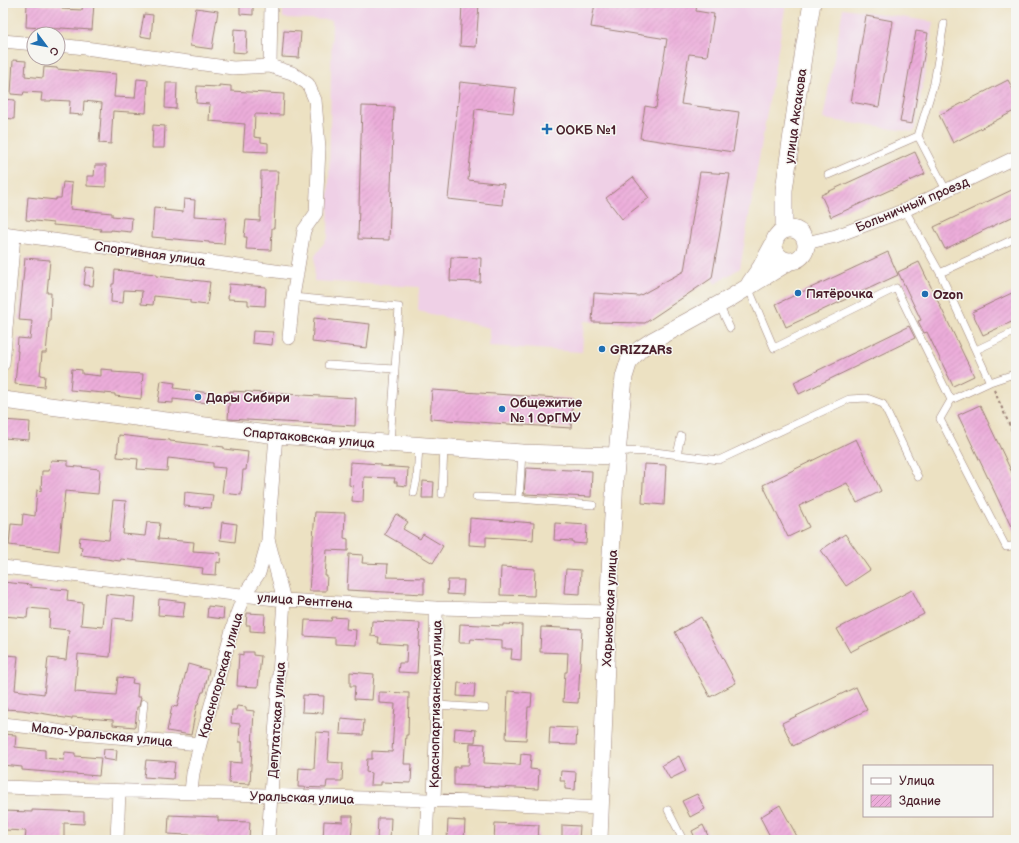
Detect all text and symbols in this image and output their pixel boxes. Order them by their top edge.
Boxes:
north arrow [26,26,66,66]
text: С [46,44,62,58]
street label: улица Аксакова [781,67,811,165]
place label: ООКБ №1 [556,122,616,138]
marker: ООКБ №1 [541,123,553,135]
street label: Больничный проезд [853,174,972,236]
street label: Спортивная улица [93,238,207,270]
place label: Пятёрочка [806,286,873,302]
place label: Ozon [933,287,963,303]
marker: Пятёрочка [793,288,803,298]
marker: Ozon [920,289,930,299]
place label: GRIZZARs [610,342,672,358]
marker: GRIZZARs [597,344,607,354]
place label: Дары Сибири [206,390,290,406]
marker: Дары Сибири [193,392,203,402]
place label: Общежитие № 1 ОрГМУ [510,395,582,426]
marker: Общежитие № 1 ОрГМУ [497,404,507,414]
street label: Спартаковская улица [242,424,376,452]
street label: Харьковская улица [599,549,621,667]
street label: улица Рентгена [257,590,354,612]
street label: Красногорская улица [195,610,247,740]
street label: Краснопартизанская улица [427,619,445,788]
street label: Депутатская улица [265,661,289,779]
street label: Мало-Уральская улица [30,720,174,750]
legend [863,765,993,817]
text: Улица [899,774,935,789]
street label: Уральская улица [249,788,355,808]
text: Здание [899,794,941,809]

